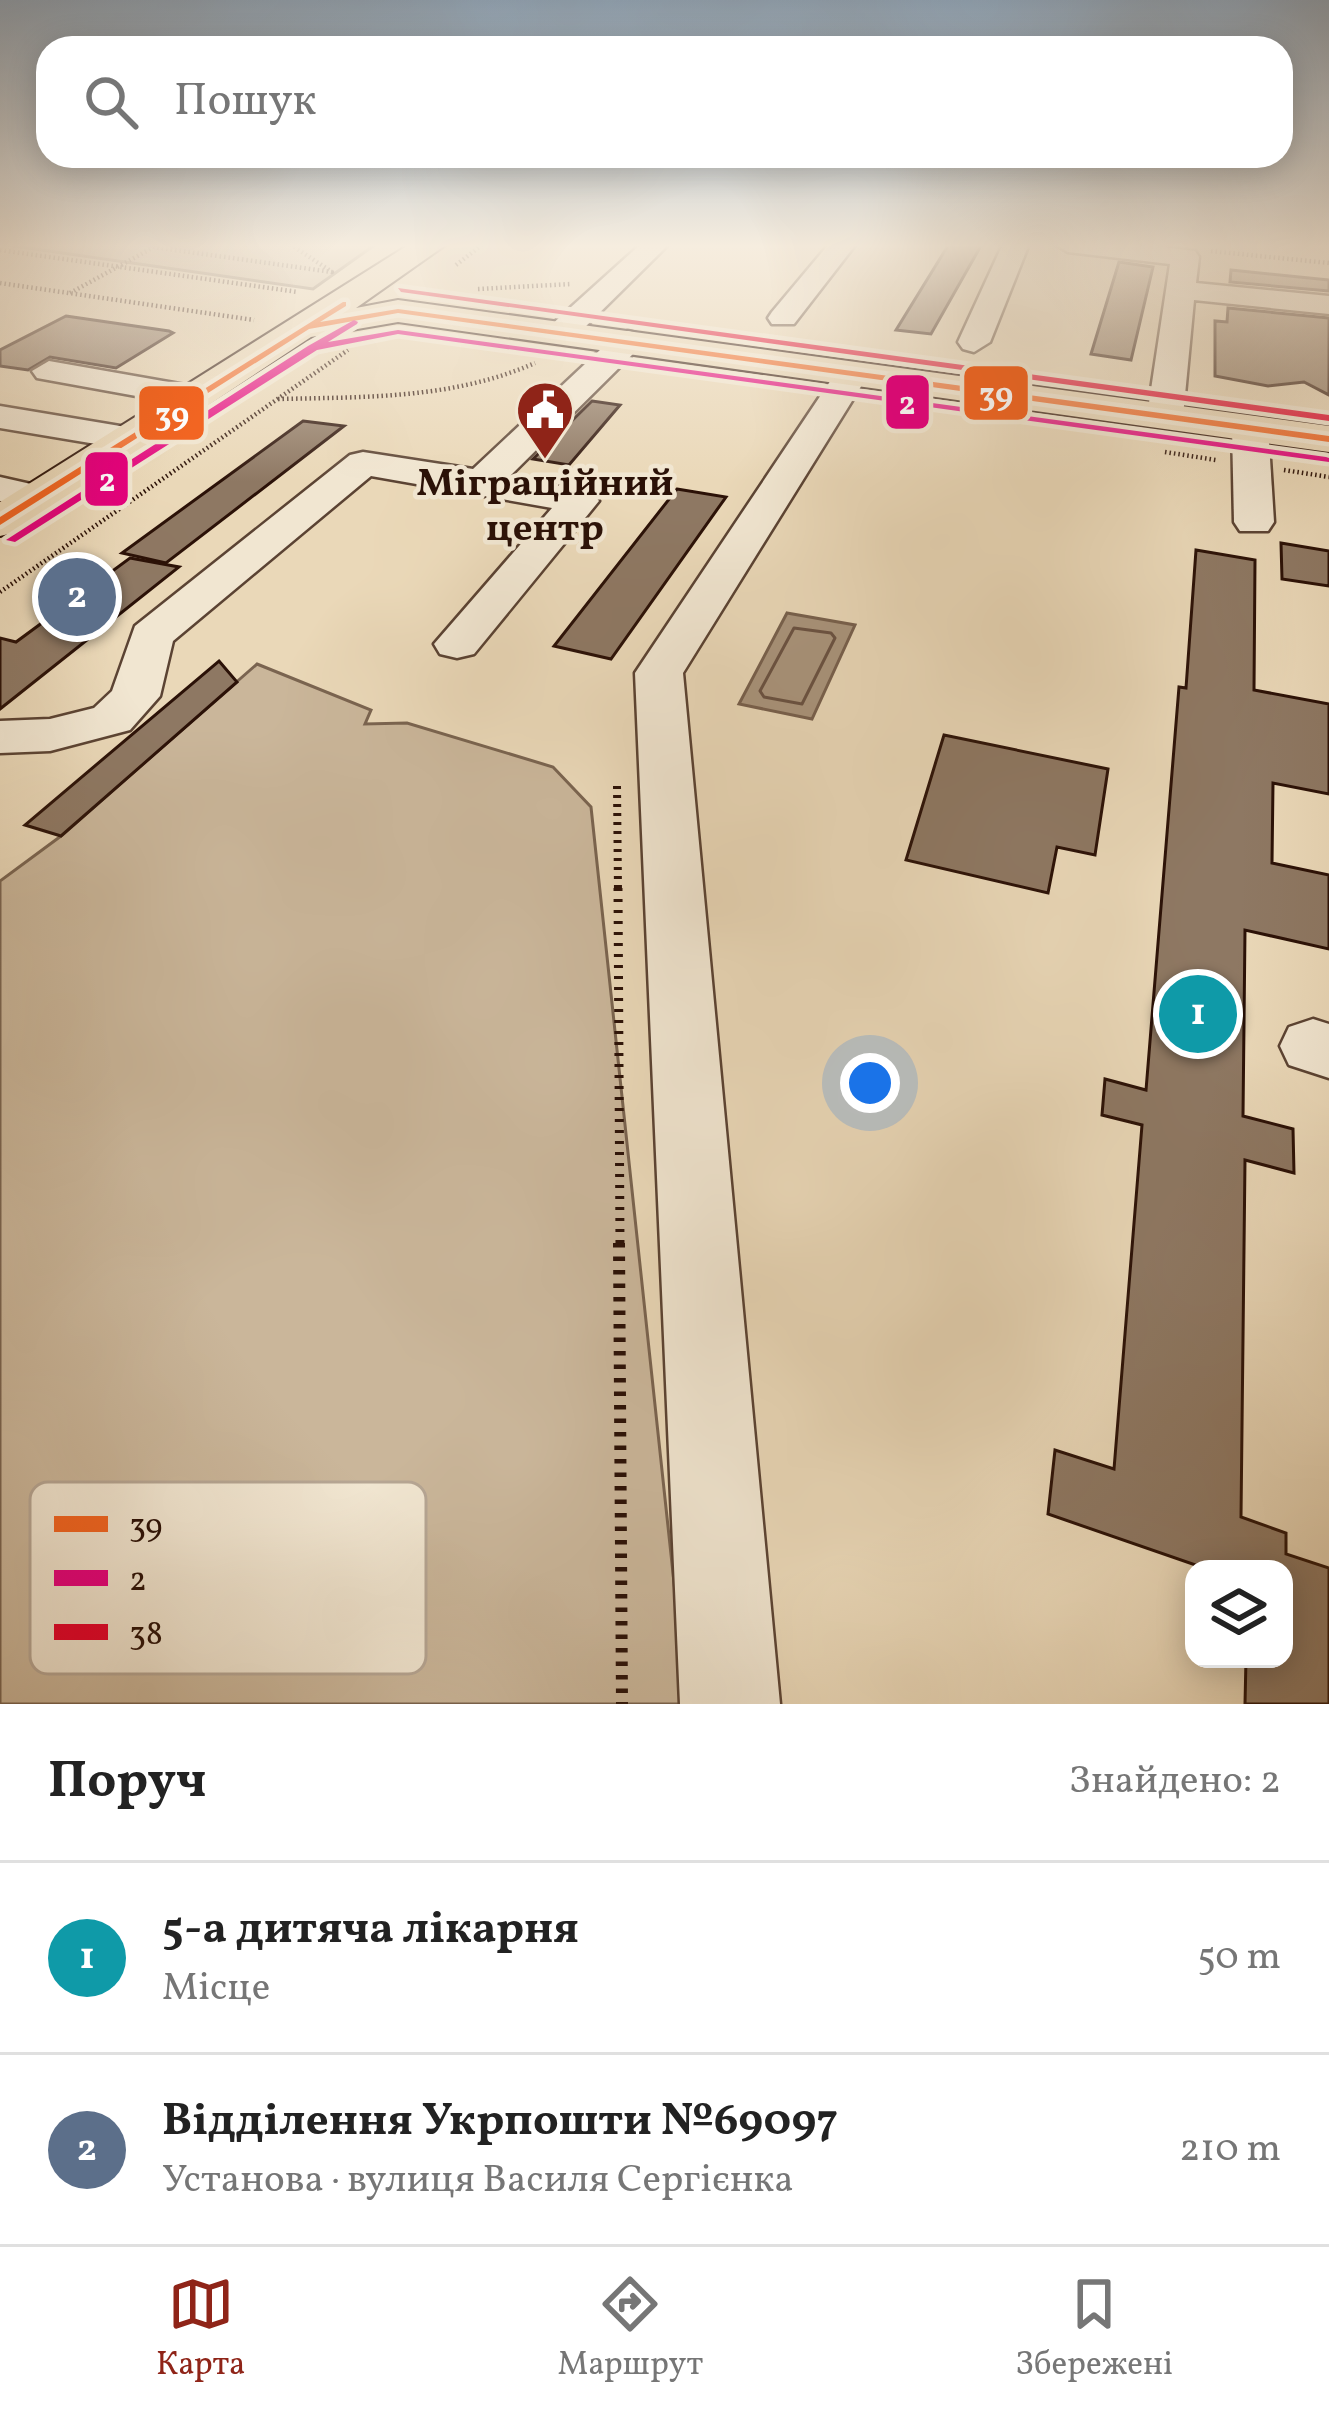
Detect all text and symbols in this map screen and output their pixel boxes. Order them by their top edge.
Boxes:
search box [36,36,1293,168]
icon: search [78,69,144,135]
text: Пошук [174,71,317,134]
line badge: 39 [962,364,1030,422]
line badge: 2 [884,373,931,431]
text: 39 [979,374,1013,420]
public building icon: Міграційний центр [514,379,576,461]
text: 2 [898,383,916,429]
line badge: 39 [137,384,206,442]
text: 39 [155,394,189,440]
line badge: 2 [83,450,130,508]
place label: Міграційний центр [416,458,674,557]
text: 2 [98,460,116,506]
pin: 2 [38,552,116,642]
pin: 1 [1159,969,1237,1059]
your location [840,1053,900,1113]
legend [30,1482,426,1674]
text: 39 [129,1505,162,1551]
text: 2 [129,1559,147,1605]
map controls [1185,1560,1293,1668]
button: layers [1185,1560,1293,1668]
text: 38 [129,1613,163,1659]
text: Поруч [48,1747,206,1818]
text: Знайдено: 2 [1069,1755,1281,1809]
text: 5-а дитяча лікарня [162,1899,579,1962]
text: 1 [79,1931,95,1985]
text: 50 m [1197,1931,1281,1985]
text: Місце [162,1962,270,2016]
text: Відділення Укрпошти №69097 [162,2091,838,2154]
text: 2 [77,2123,97,2177]
text: 210 m [1179,2123,1281,2177]
text: Установа · вулиця Василя Сергієнка [162,2154,794,2208]
tab: Карта [156,2271,246,2389]
tab: Маршрут [558,2271,703,2389]
tab: Збережені [1015,2271,1173,2389]

